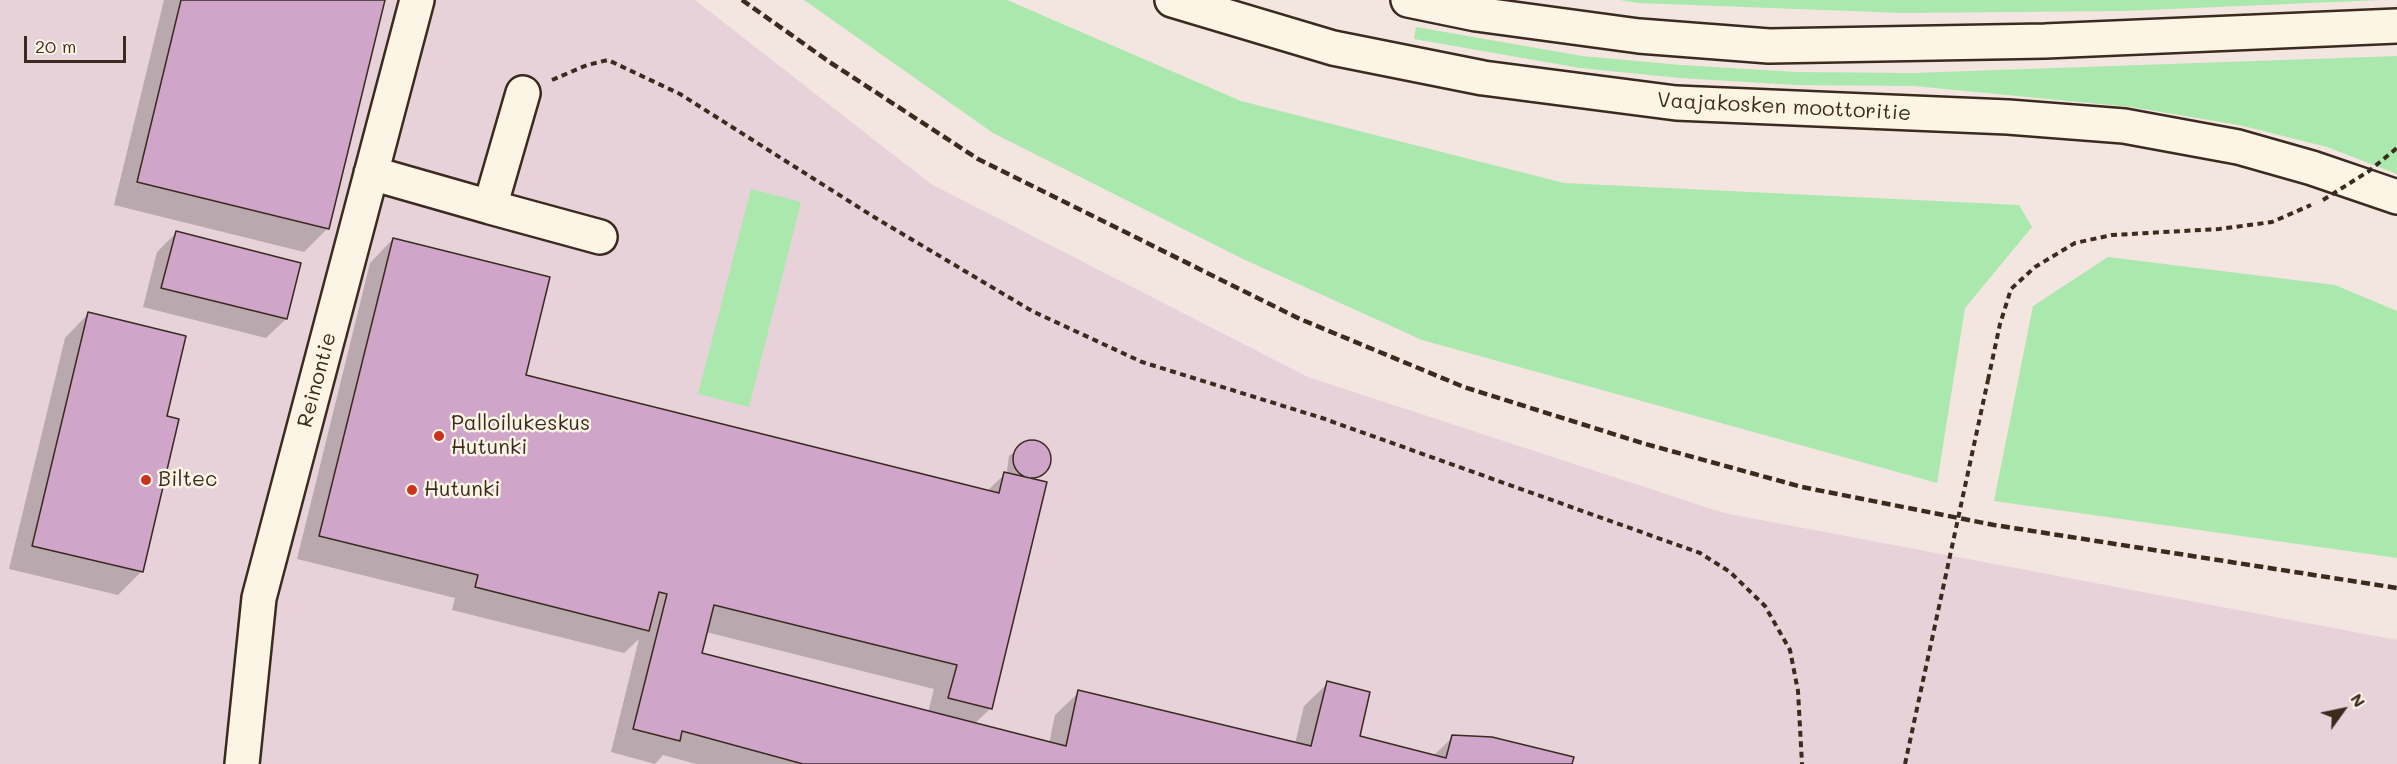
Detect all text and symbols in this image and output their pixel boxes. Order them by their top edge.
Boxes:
scale bar [27,24,129,62]
text: 20 m [35,34,76,58]
street label: Vaajakosken moottoritie [1656,88,1912,126]
street label: Reinontie [292,330,342,430]
place label: Palloilukeskus Hutunki [451,411,590,461]
marker: Palloilukeskus Hutunki [432,429,446,443]
place label: Biltec [158,467,217,493]
marker: Biltec [139,473,153,487]
place label: Hutunki [424,477,500,503]
marker: Hutunki [405,483,419,497]
north arrow [2313,680,2373,740]
text: N [2346,689,2371,711]

